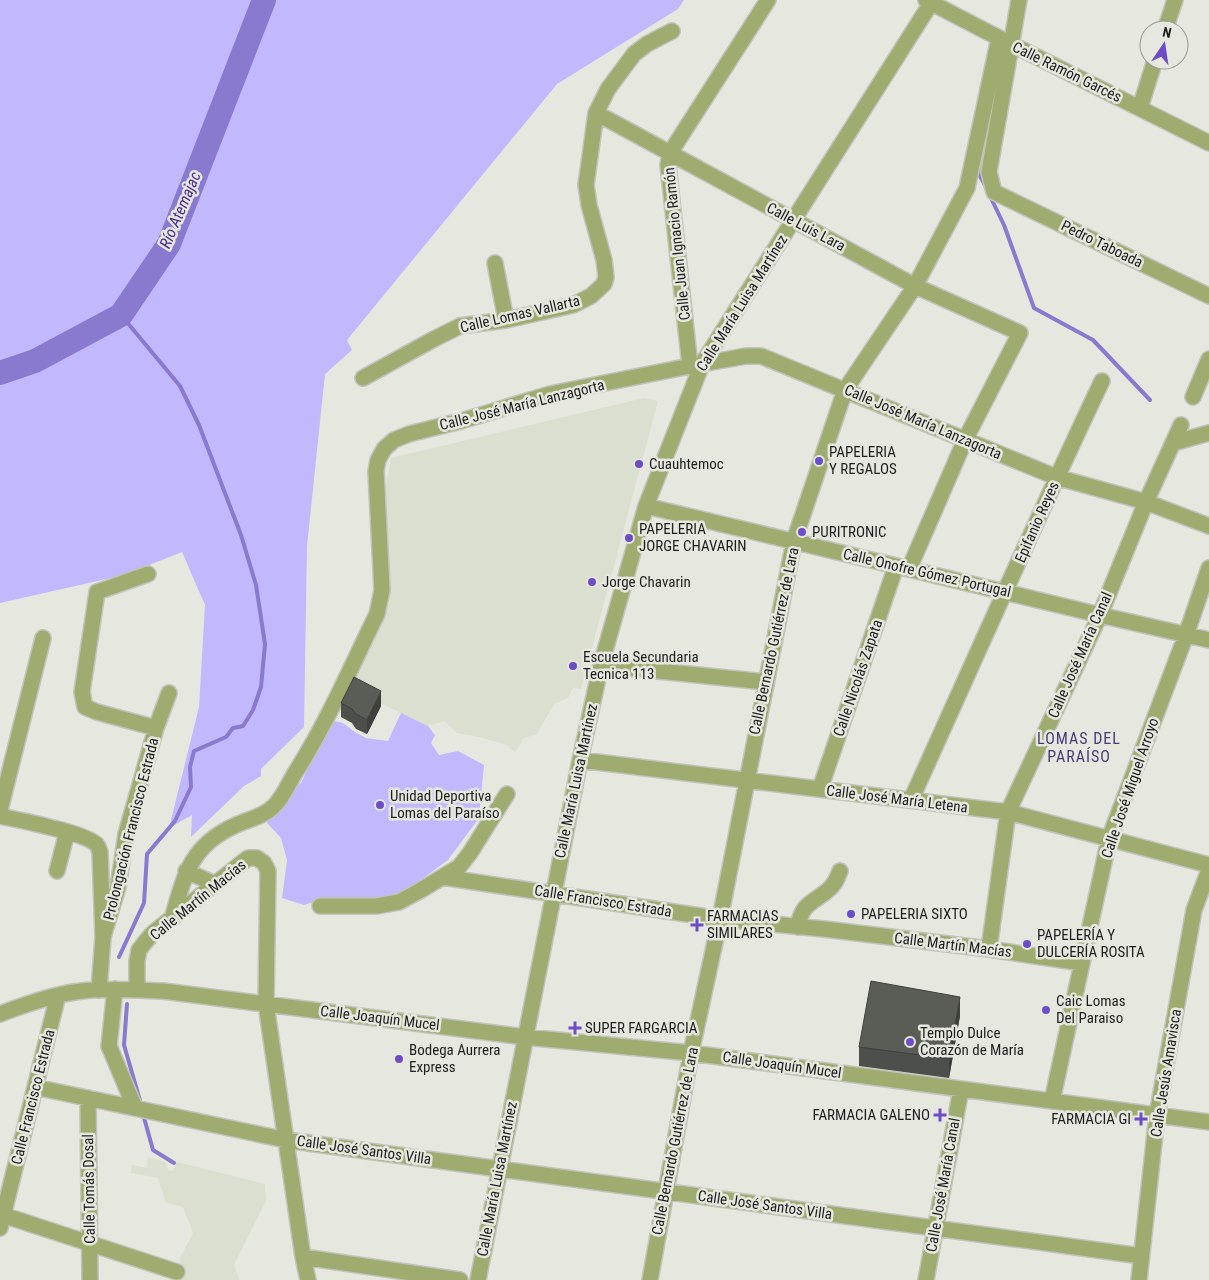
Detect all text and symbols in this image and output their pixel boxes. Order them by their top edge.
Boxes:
north arrow [1139,20,1189,70]
text: N [1161,24,1173,41]
street label: Calle Ramón Garcés [1010,38,1125,106]
street label: Calle Juan Ignacio Ramón [660,167,694,321]
water label: Río Atemajac [155,169,205,251]
street label: Calle Luis Lara [764,199,848,255]
street label: Pedro Taboada [1058,216,1146,272]
street label: Calle María Luisa Martínez [693,231,791,375]
street label: Calle Lomas Vallarta [458,291,582,337]
street label: Calle José María Lanzagorta [438,376,606,434]
street label: Calle José María Lanzagorta [842,381,1004,463]
place label: PAPELERIA Y REGALOS [829,443,897,478]
place label: Cuauhtemoc [649,455,724,473]
marker: PAPELERIA Y REGALOS [813,455,825,467]
marker: Cuauhtemoc [633,458,645,470]
street label: Epifanio Reyes [1011,479,1063,565]
place label: PAPELERIA JORGE CHAVARIN [639,520,746,555]
place label: PURITRONIC [812,523,887,541]
marker: PURITRONIC [796,526,808,538]
marker: PAPELERIA JORGE CHAVARIN [623,532,635,544]
street label: Calle Onofre Gómez Portugal [841,545,1013,601]
street label: Calle Bernardo Gutiérrez de Lara [745,546,803,736]
place label: Jorge Chavarin [602,573,691,591]
marker: Jorge Chavarin [586,576,598,588]
street label: Calle José María Canal [1044,589,1116,721]
street label: Calle Nicolás Zapata [830,617,886,739]
place label: Escuela Secundaria Tecnica 113 [583,648,699,683]
marker: Escuela Secundaria Tecnica 113 [567,660,579,672]
street label: Calle María Luisa Martínez [551,702,601,860]
street label: Calle José Miguel Arroyo [1098,715,1162,861]
district label: LOMAS DEL PARAÍSO [1037,729,1121,766]
street label: Prolongación Francisco Estrada [100,736,162,922]
street label: Calle José María Letena [825,781,969,817]
place label: Unidad Deportiva Lomas del Paraíso [390,787,500,822]
marker: Unidad Deportiva Lomas del Paraíso [374,799,386,811]
street label: Calle Martín Macías [146,856,250,944]
street label: Calle Francisco Estrada [533,881,673,921]
place label: PAPELERIA SIXTO [861,905,968,923]
place label: FARMACIAS SIMILARES [707,907,779,942]
marker: PAPELERIA SIXTO [845,908,857,920]
marker: FARMACIAS SIMILARES [691,919,703,931]
place label: PAPELERÍA Y DULCERÍA ROSITA [1037,926,1145,961]
street label: Calle Martín Macías [893,929,1013,961]
marker: PAPELERÍA Y DULCERÍA ROSITA [1021,938,1033,950]
place label: Caic Lomas Del Paraiso [1056,992,1126,1027]
street label: Calle Joaquín Mucel [319,1002,441,1034]
marker: Caic Lomas Del Paraiso [1040,1004,1052,1016]
street label: Calle Jesús Amavisca [1147,1008,1185,1138]
place label: SUPER FARGARCIA [585,1019,698,1037]
marker: SUPER FARGARCIA [569,1022,581,1034]
place label: Templo Dulce Corazón de María [920,1024,1024,1059]
street label: Calle Francisco Estrada [7,1028,59,1166]
marker: Templo Dulce Corazón de María [904,1036,916,1048]
place label: Bodega Aurrera Express [409,1041,501,1076]
street label: Calle Bernardo Gutiérrez de Lara [648,1046,702,1236]
street label: Calle Joaquín Mucel [721,1048,843,1082]
marker: Bodega Aurrera Express [393,1053,405,1065]
street label: Calle María Luisa Martínez [473,1100,521,1258]
place label: FARMACIA GALENO [812,1106,930,1124]
marker: FARMACIA GALENO [934,1109,946,1121]
place label: FARMACIA GI [1051,1110,1131,1128]
marker: FARMACIA GI [1135,1113,1147,1125]
street label: Calle José María Canal [922,1116,964,1254]
street label: Calle José Santos Villa [296,1132,432,1168]
street label: Calle Tomás Dosal [79,1134,99,1244]
street label: Calle José Santos Villa [697,1187,833,1223]

